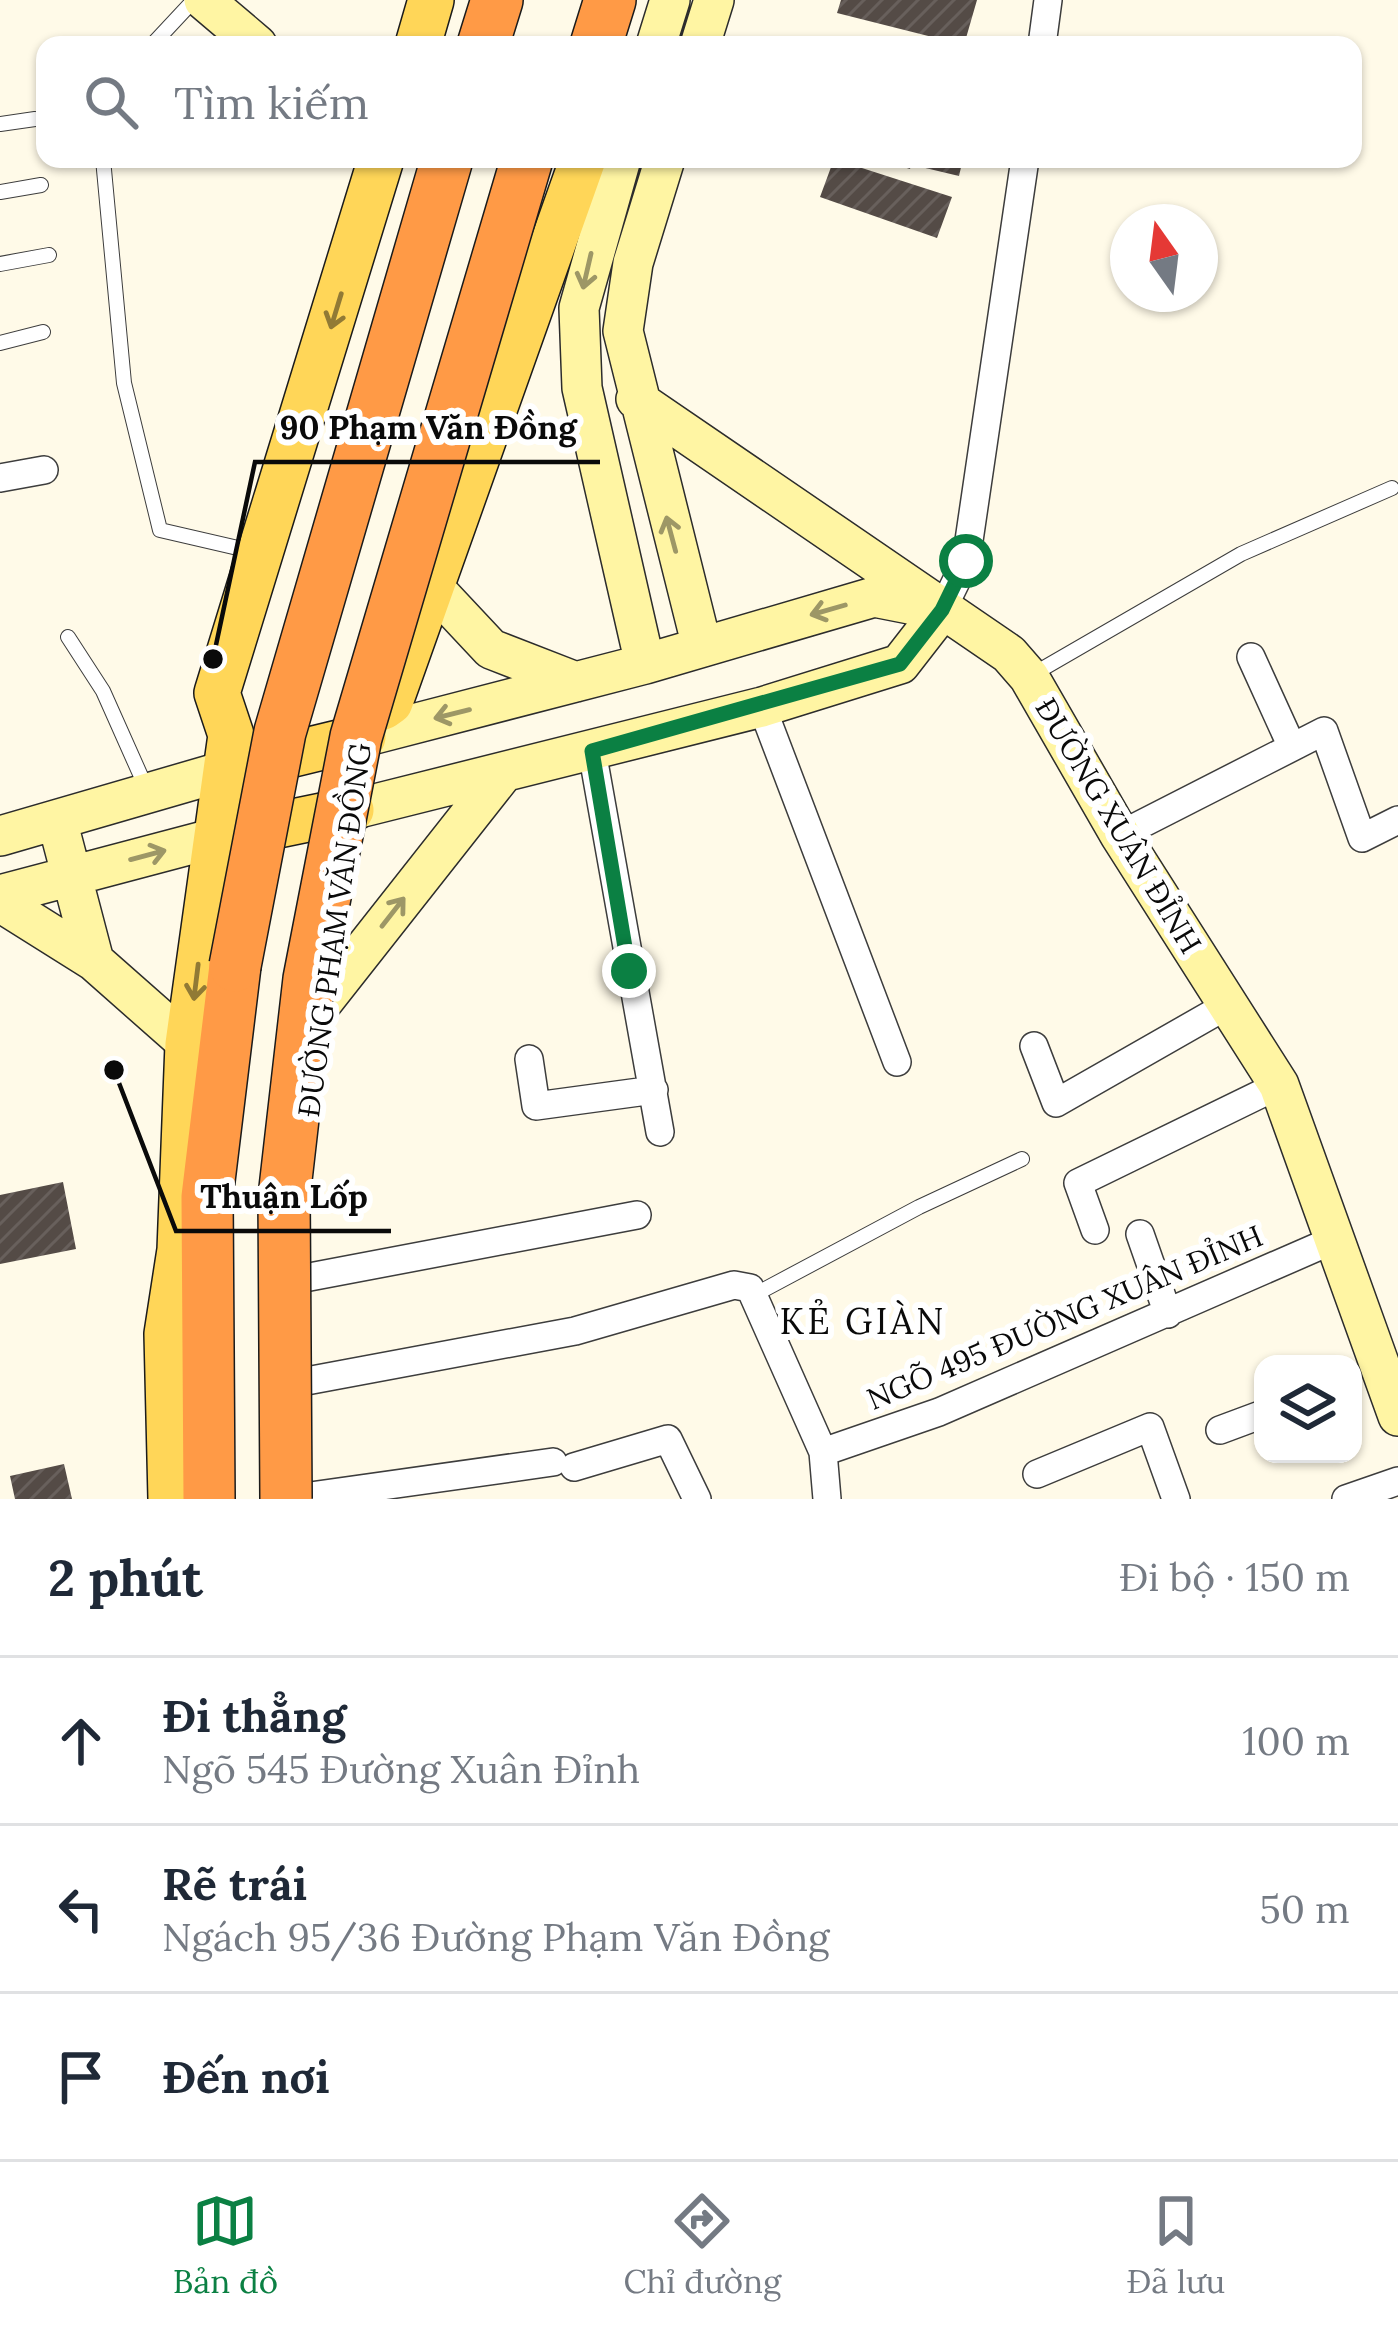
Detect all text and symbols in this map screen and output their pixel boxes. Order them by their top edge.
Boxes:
search box [36,36,1362,168]
icon: search [78,69,144,135]
text: Tìm kiếm [174,74,369,131]
north arrow [1110,204,1218,312]
one-way arrow [575,251,597,289]
one-way arrow [324,291,346,329]
callout: 90 Phạm Văn Đồng [255,393,600,462]
text: 90 Phạm Văn Đồng [279,406,578,448]
one-way arrow [659,516,681,554]
route start [939,534,993,588]
one-way arrow [810,600,848,622]
street label: ĐƯỜNG XUÂN ĐỈNH [1027,691,1210,960]
one-way arrow [434,704,472,726]
street label: ĐƯỜNG PHẠM VĂN ĐỒNG [286,740,379,1119]
one-way arrow [128,843,166,865]
one-way arrow [379,897,406,929]
route end [602,944,656,998]
one-way arrow [185,962,207,1001]
callout: Thuận Lốp [176,1162,391,1231]
text: Thuận Lốp [200,1175,368,1217]
street label: NGÕ 495 ĐƯỜNG XUÂN ĐỈNH [861,1216,1268,1418]
district label: KẺ GIÀN [780,1298,946,1344]
map controls [1254,1355,1362,1463]
button: layers [1254,1355,1362,1463]
text: 2 phút [48,1545,203,1610]
text: Đi bộ · 150 m [1119,1552,1350,1602]
text: Đi thẳng [162,1687,346,1744]
icon: ahead [48,1708,114,1774]
text: 100 m [1242,1716,1350,1766]
text: Ngõ 545 Đường Xuân Đỉnh [162,1744,640,1794]
text: Rẽ trái [162,1855,307,1912]
icon: left [48,1876,114,1942]
text: 50 m [1259,1884,1350,1934]
text: Ngách 95/36 Đường Phạm Văn Đồng [162,1912,830,1962]
icon: arrive [48,2044,114,2110]
text: Đến nơi [162,2048,330,2105]
tab: Bản đồ [173,2188,278,2302]
tab: Chỉ đường [623,2188,781,2302]
tab: Đã lưu [1127,2188,1225,2302]

